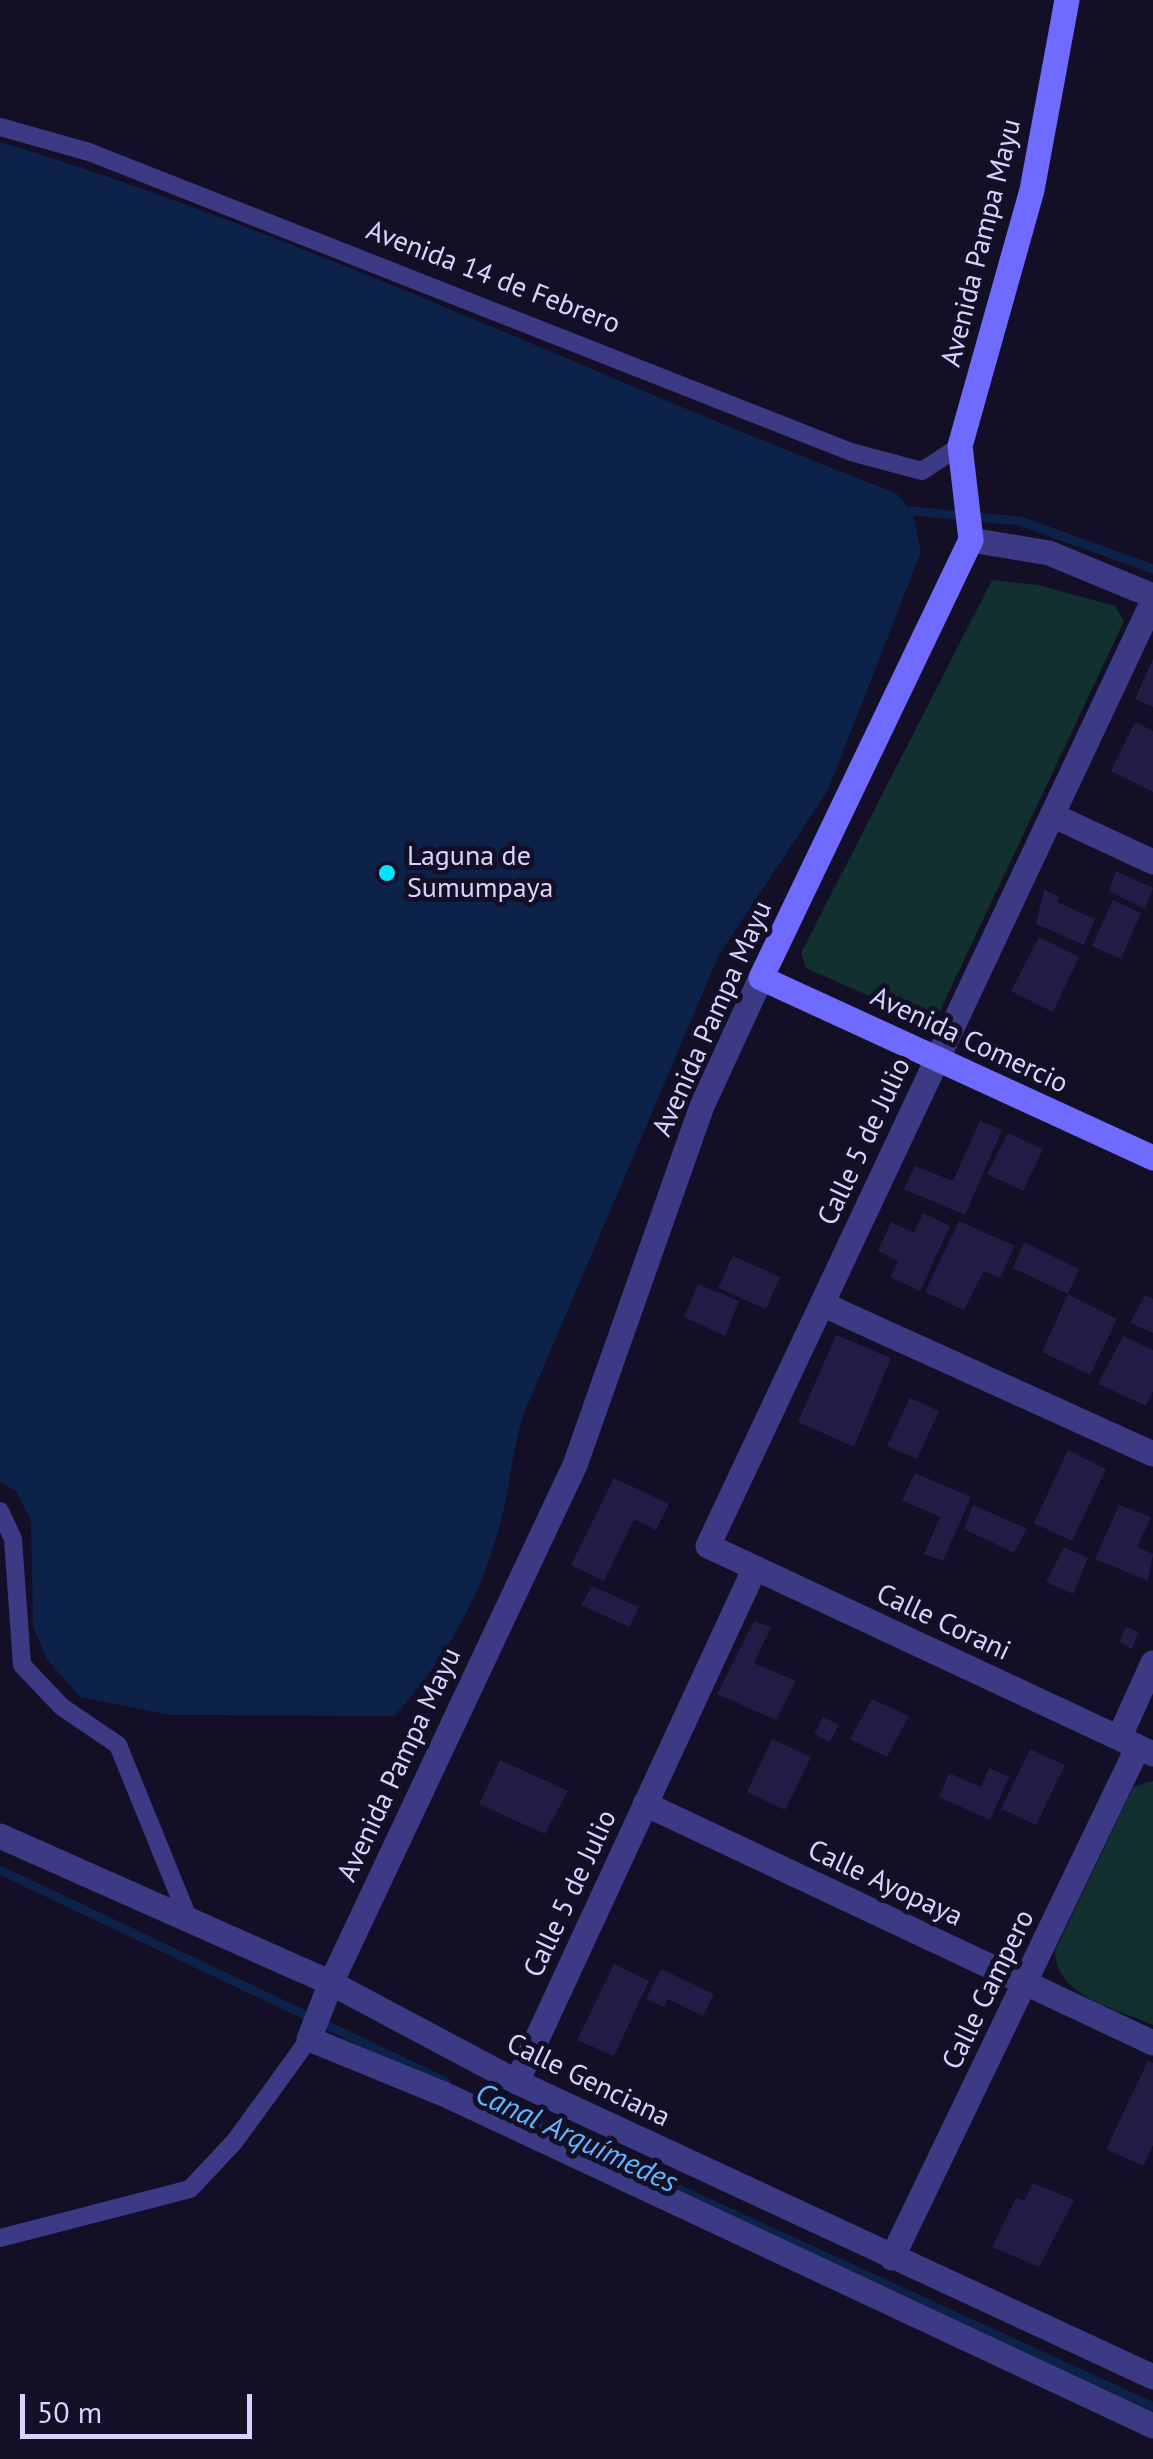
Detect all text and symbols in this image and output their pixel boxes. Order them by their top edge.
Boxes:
street label: Avenida Pampa Mayu [935,116,1029,370]
street label: Avenida 14 de Febrero [361,214,625,342]
place label: Laguna de Sumumpaya [407,840,553,906]
marker: Laguna de Sumumpaya [376,862,398,884]
street label: Avenida Pampa Mayu [646,896,780,1142]
street label: Avenida Comercio [865,981,1073,1101]
street label: Calle 5 de Julio [812,1053,918,1231]
street label: Calle Corani [871,1577,1015,1669]
street label: Avenida Pampa Mayu [331,1643,469,1887]
street label: Calle 5 de Julio [518,1805,624,1983]
street label: Calle Ayopaya [802,1834,968,1934]
street label: Calle Campero [936,1905,1042,2075]
street label: Calle Genciana [501,2027,675,2135]
water label: Canal Arquímedes [469,2076,683,2202]
scale bar [25,2374,258,2436]
text: 50 m [37,2392,102,2431]

